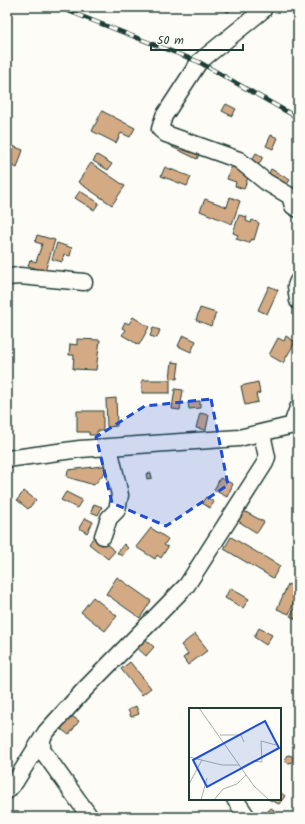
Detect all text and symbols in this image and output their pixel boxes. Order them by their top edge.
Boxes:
scale bar [151,26,243,52]
text: 50 m [157,31,184,50]
inset map [189,708,281,800]

